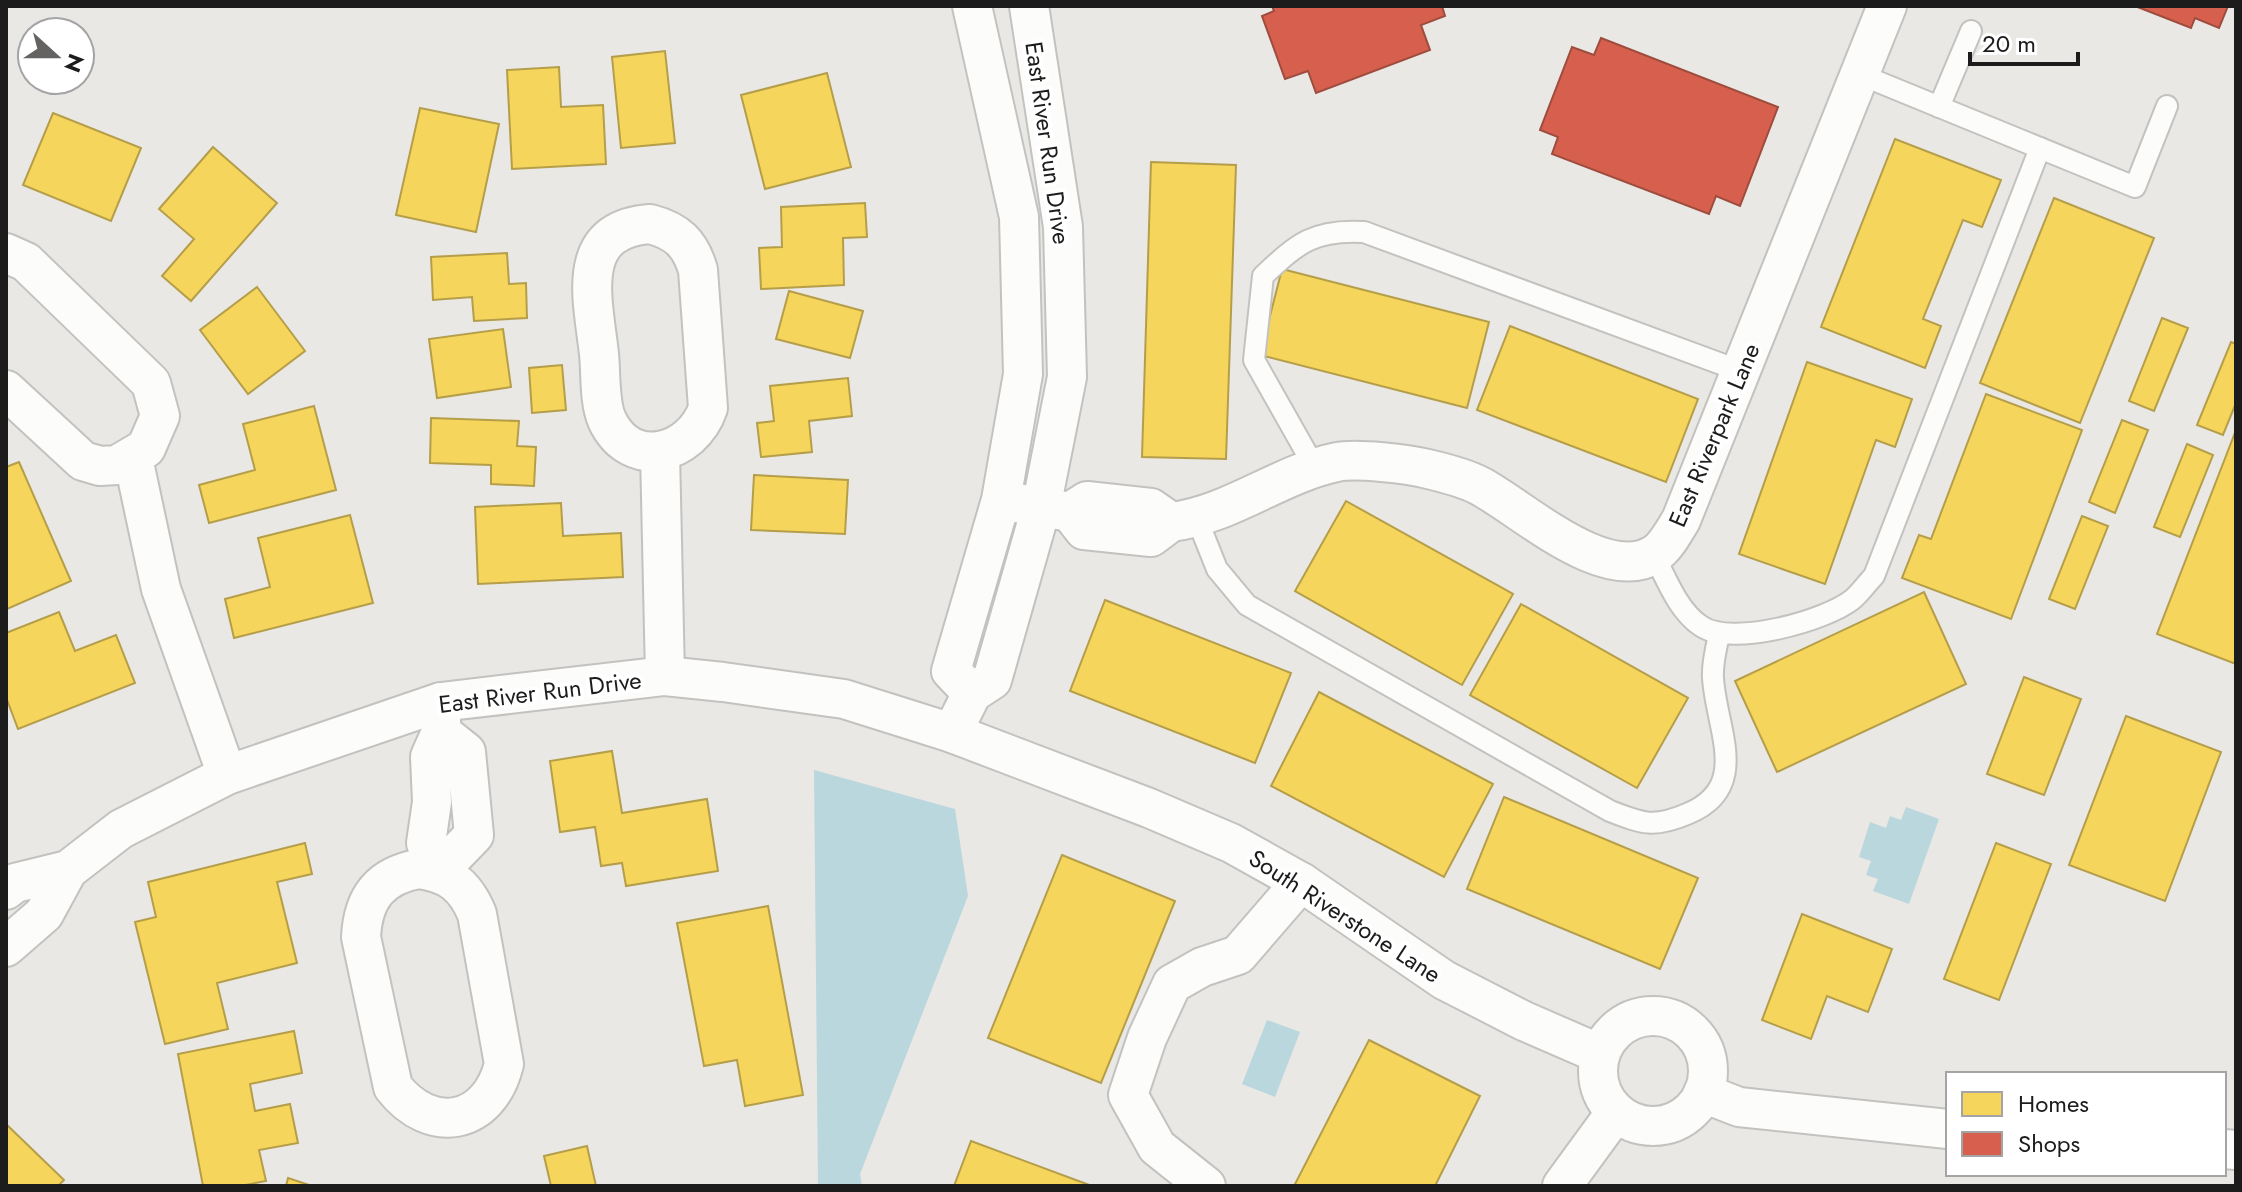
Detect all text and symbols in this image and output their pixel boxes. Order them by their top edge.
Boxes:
north arrow [16,16,96,96]
scale bar [1970,16,2078,66]
text: 20 m [1982,26,2036,61]
street label: East River Run Drive [1016,39,1080,247]
text: N [57,49,93,77]
street label: East Riverpark Lane [1660,338,1768,532]
street label: East River Run Drive [437,662,643,722]
street label: South Riverstone Lane [1242,841,1448,991]
legend [1946,1072,2226,1176]
text: Homes [2018,1086,2089,1121]
text: Shops [2018,1126,2080,1161]

